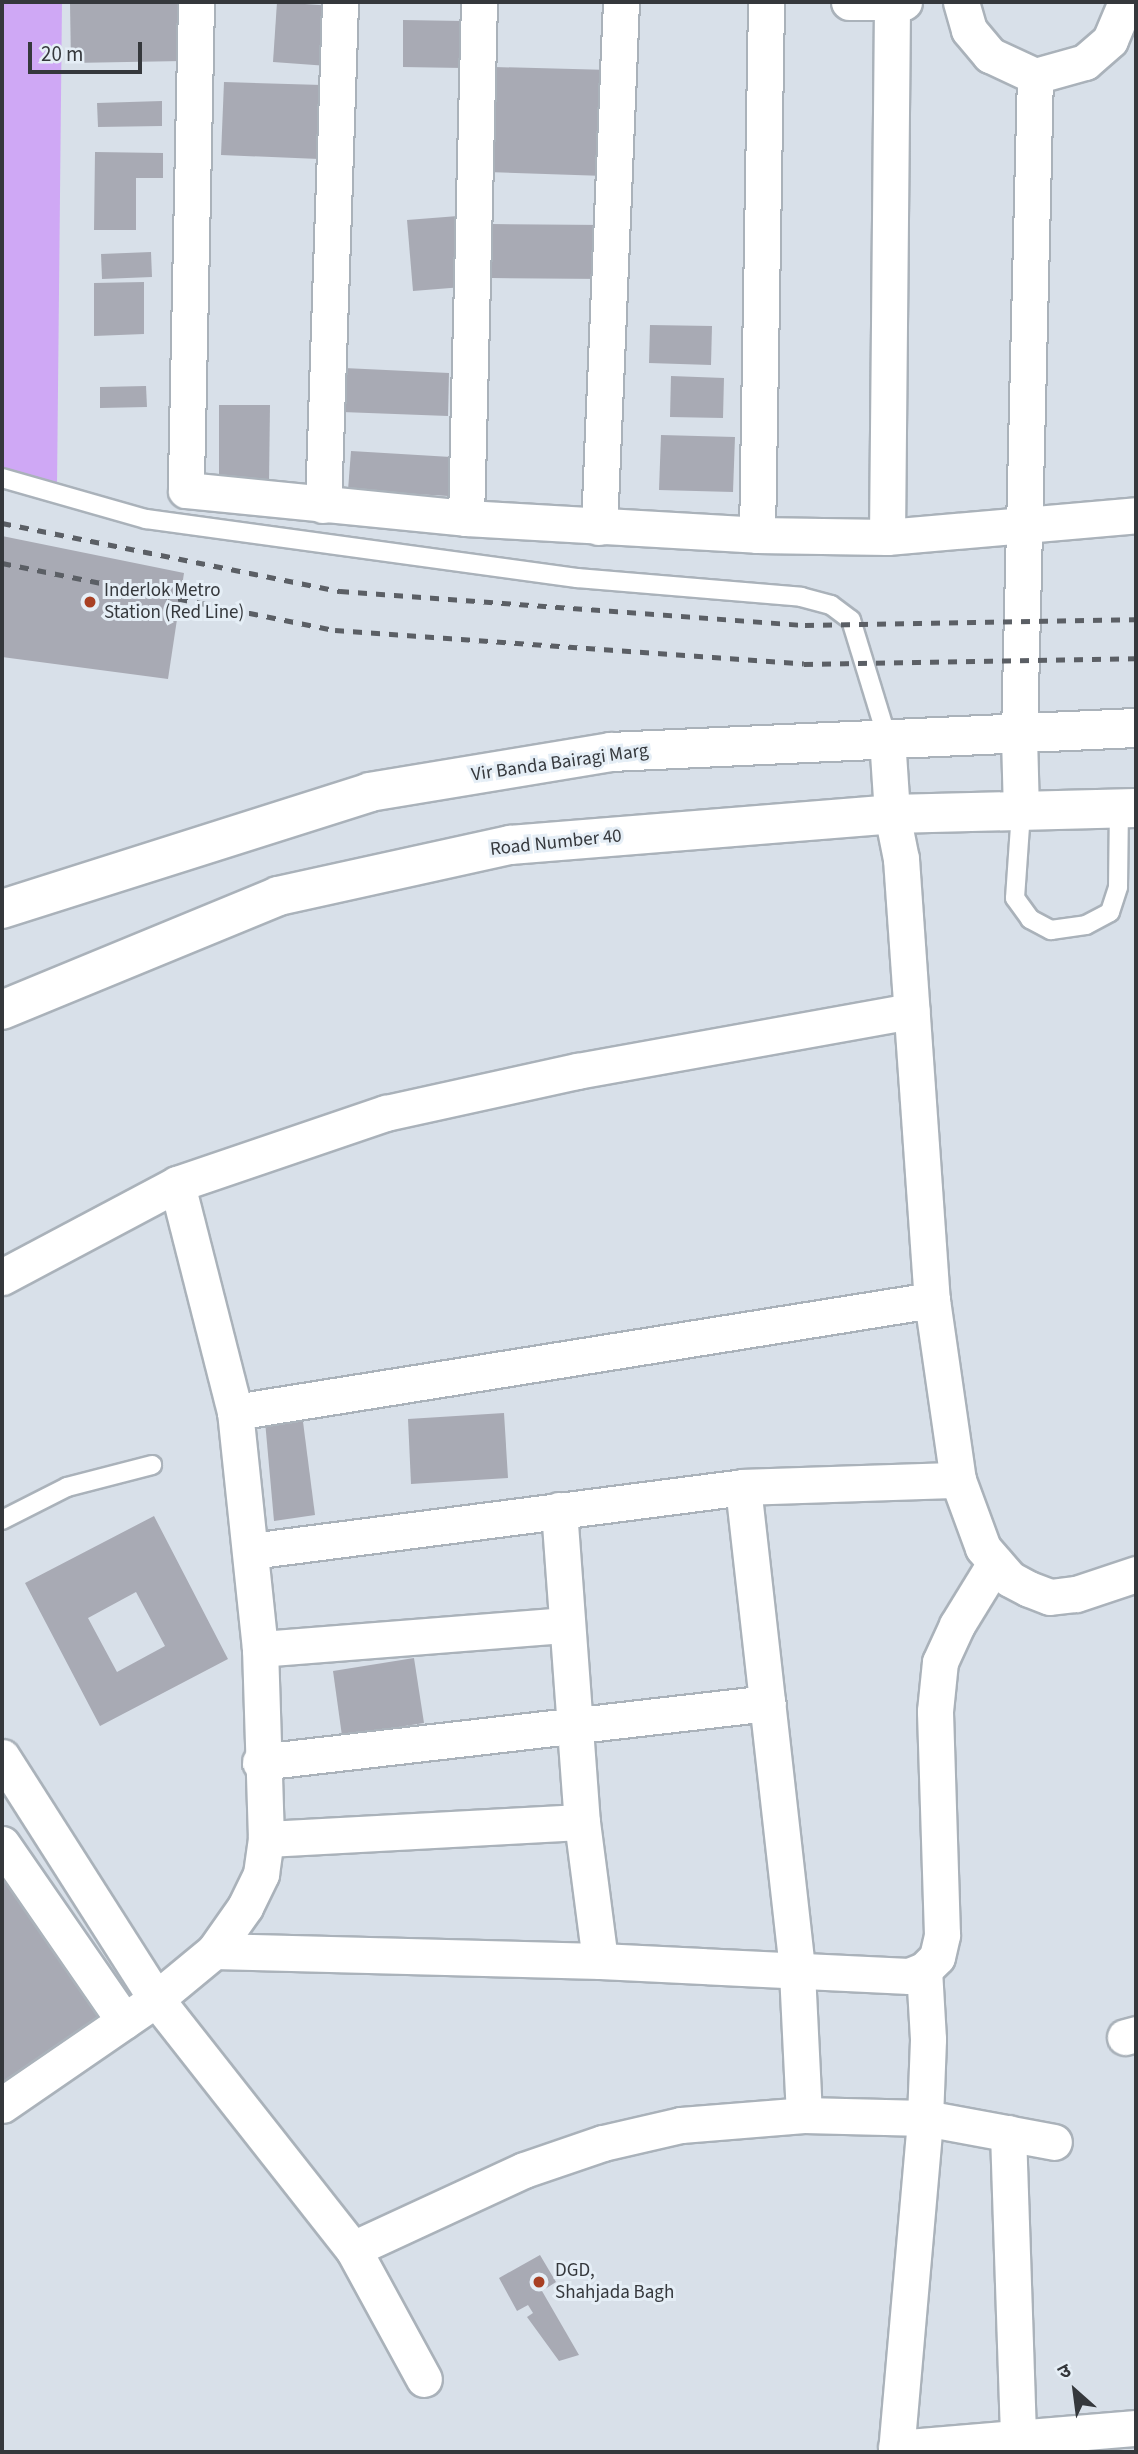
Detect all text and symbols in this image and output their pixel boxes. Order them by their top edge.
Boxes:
scale bar [32,28,145,72]
text: 20 m [41,39,83,69]
place label: Inderlok Metro Station (Red Line) [104,580,244,624]
marker: Inderlok Metro Station (Red Line) [82,594,98,610]
street label: Vir Banda Bairagi Marg [470,739,650,787]
street label: Road Number 40 [489,825,623,861]
place label: DGD, Shahjada Bagh [555,2260,674,2304]
marker: DGD, Shahjada Bagh [529,2272,549,2292]
north arrow [1040,2356,1110,2426]
text: उ [1054,2357,1076,2387]

